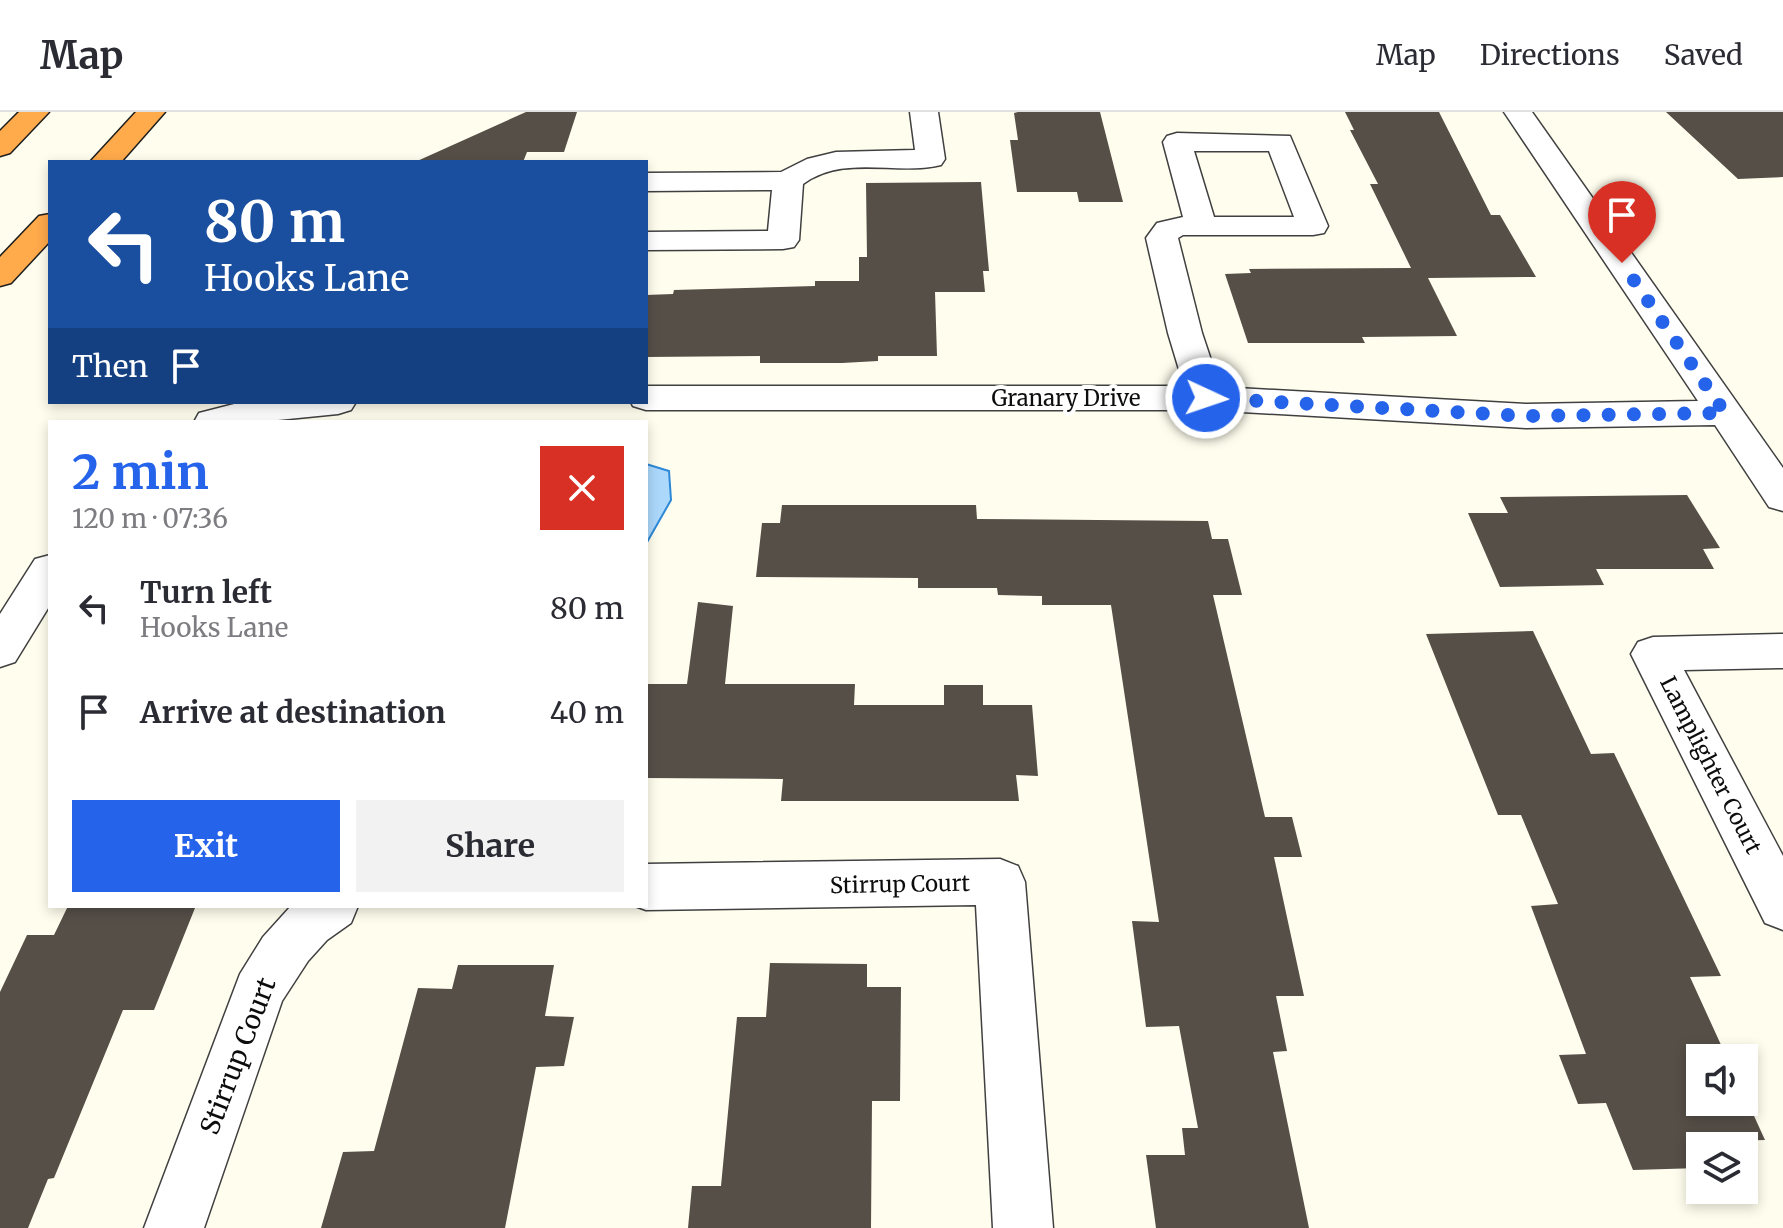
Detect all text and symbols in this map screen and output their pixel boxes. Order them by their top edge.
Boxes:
text: Map [40,32,124,79]
text: Map [1376,37,1436,73]
text: Directions [1480,37,1620,73]
text: Saved [1664,37,1743,73]
pin [1588,181,1656,263]
text: 80 m [204,187,345,257]
icon: left [72,192,176,296]
icon: arrive [1600,193,1644,237]
text: Hooks Lane [204,256,409,301]
icon: arrive [164,344,208,388]
text: Then [72,347,148,385]
position arrow [1164,356,1248,440]
street label: Granary Drive [992,384,1140,412]
text: 2 min [72,442,209,502]
button: close [540,446,624,530]
text: 120 m · 07:36 [72,502,228,535]
text: Turn left [140,573,272,611]
icon: left [72,586,116,630]
text: 80 m [550,589,624,627]
text: Hooks Lane [140,611,288,644]
street label: Lamplighter Court [1654,672,1768,859]
icon: arrive [72,690,116,734]
text: Arrive at destination [140,693,446,731]
text: 40 m [550,693,624,731]
button: Exit [72,800,340,892]
button: Share [356,800,624,892]
street label: Stirrup Court [830,869,971,899]
street label: Stirrup Court [192,973,283,1139]
map controls [1686,1044,1758,1204]
button: sound [1686,1044,1758,1116]
button: layers [1686,1132,1758,1204]

